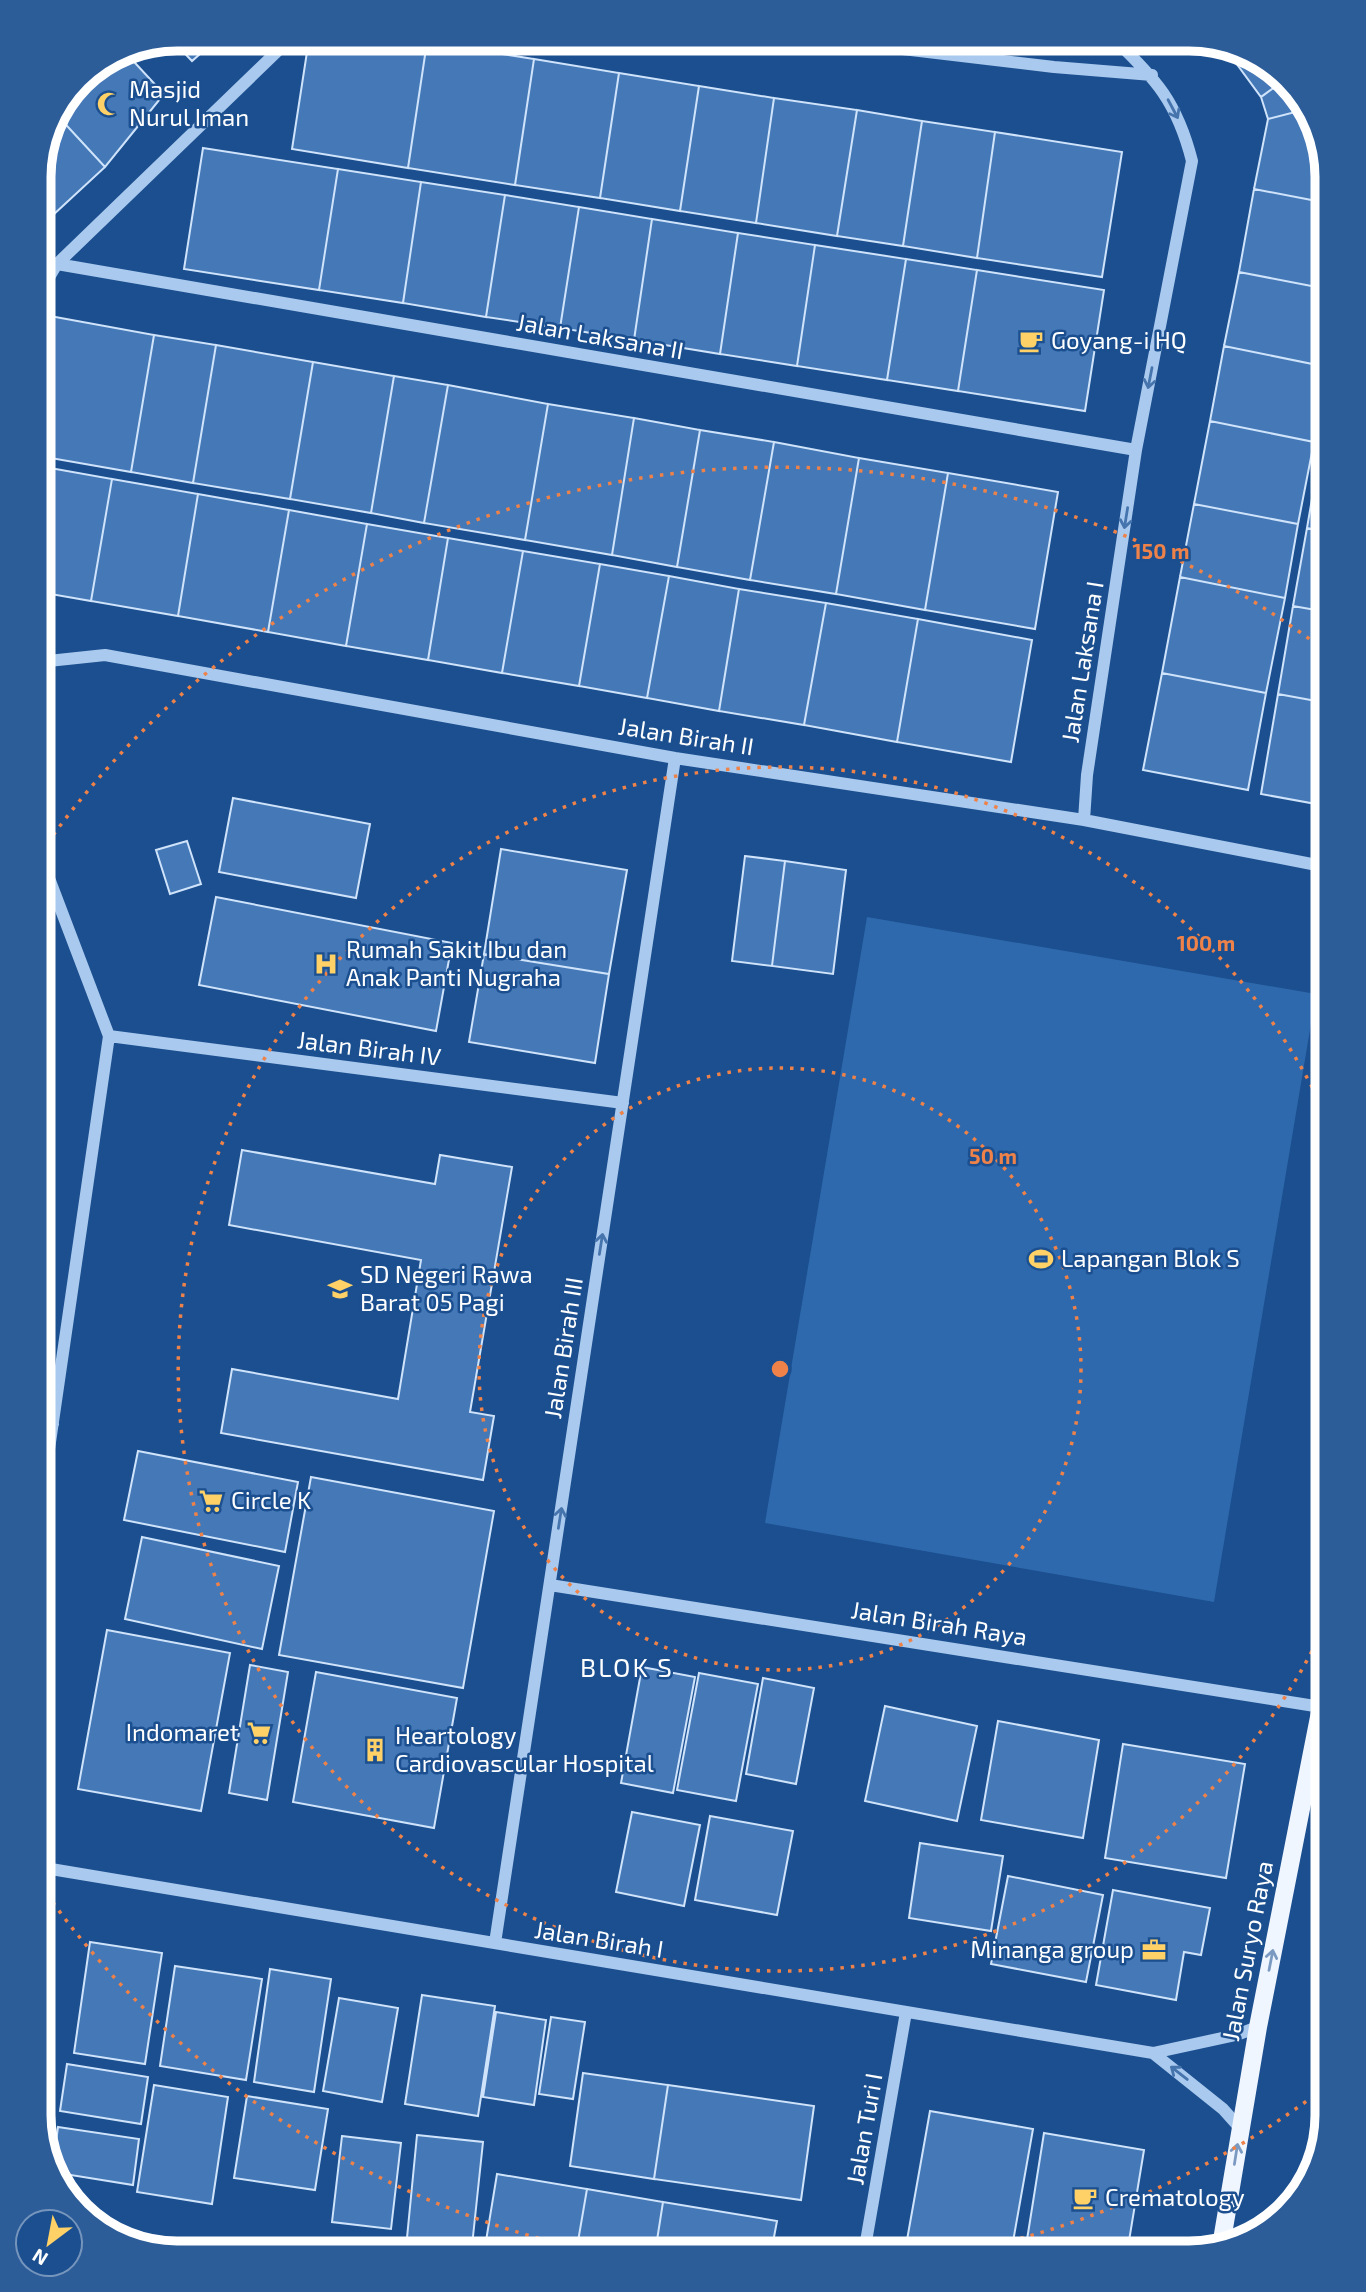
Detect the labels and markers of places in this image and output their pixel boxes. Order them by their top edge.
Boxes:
place label: Masjid Nurul Iman [129,74,249,131]
mosque icon: Masjid Nurul Iman [95,90,123,118]
place label: Goyang-i HQ [1051,325,1187,354]
cafe icon: Goyang-i HQ [1017,327,1045,355]
place label: Rumah Sakit Ibu dan Anak Panti Nugraha [346,934,567,991]
hospital icon: Rumah Sakit Ibu dan Anak Panti Nugraha [312,950,340,978]
place label: Lapangan Blok S [1061,1243,1240,1272]
sports icon: Lapangan Blok S [1027,1245,1055,1273]
place label: SD Negeri Rawa Barat 05 Pagi [360,1259,533,1316]
school or university icon: SD Negeri Rawa Barat 05 Pagi [326,1275,354,1303]
centre of rings [768,1357,792,1381]
place label: Circle K [231,1485,311,1514]
supermarket icon: Circle K [197,1487,225,1515]
place label: Indomaret [126,1717,239,1746]
supermarket icon: Indomaret [245,1719,273,1747]
place label: Heartology Cardiovascular Hospital [395,1720,654,1777]
building icon: Heartology Cardiovascular Hospital [361,1736,389,1764]
place label: Minanga group [970,1934,1134,1963]
office icon: Minanga group [1140,1936,1168,1964]
place label: Crematology [1105,2182,1245,2211]
cafe icon: Crematology [1071,2184,1099,2212]

